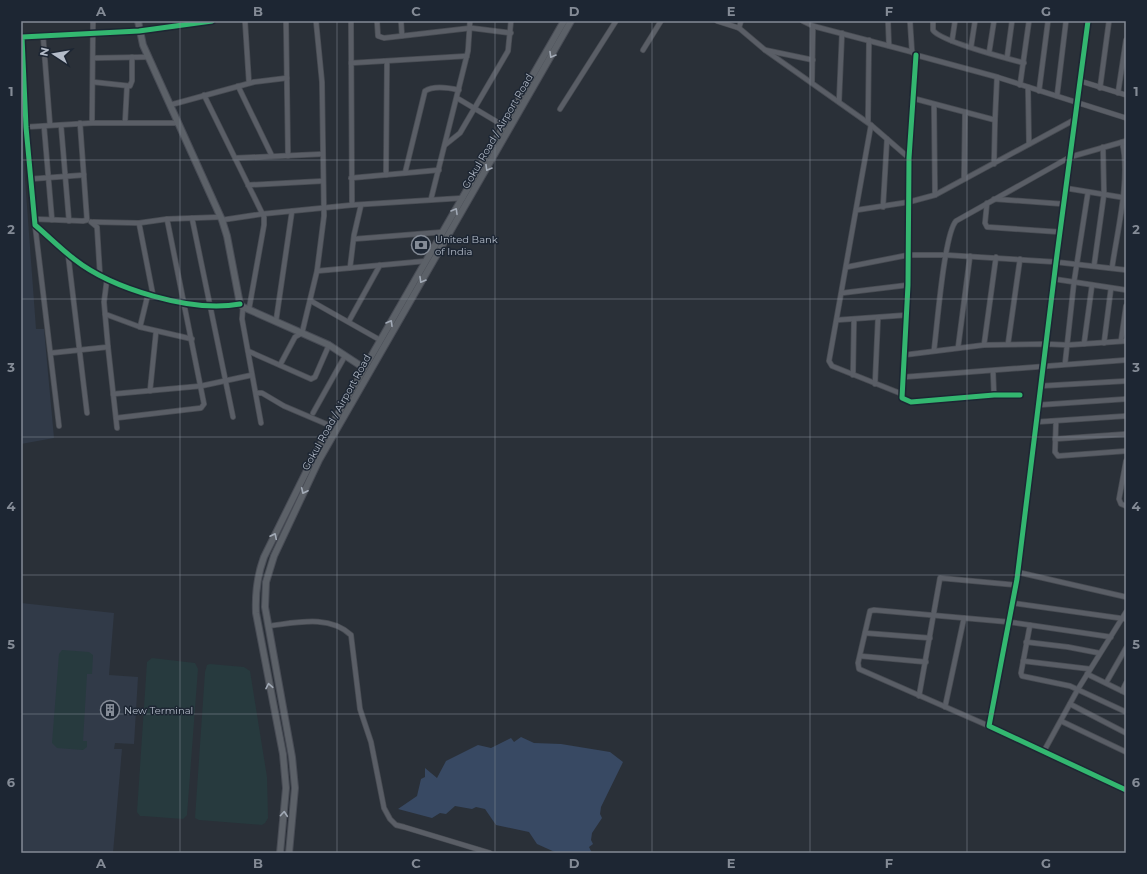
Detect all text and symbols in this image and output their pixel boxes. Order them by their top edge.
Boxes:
text: A [95,3,107,19]
text: B [253,3,263,19]
text: C [411,3,421,19]
text: D [569,3,580,19]
text: E [727,3,736,19]
text: F [885,3,893,19]
text: G [1041,3,1051,19]
north arrow [34,34,74,74]
text: N [36,46,52,58]
one-way arrow [550,51,557,58]
street label: Gokul Road / Airport Road [459,71,536,191]
text: 1 [8,83,14,99]
text: 1 [1133,83,1139,99]
one-way arrow [485,164,493,171]
one-way arrow [450,208,457,215]
text: 2 [7,221,15,237]
text: 2 [1132,221,1140,237]
place label: United Bank of India [435,233,498,258]
bank icon: United Bank of India [410,234,432,256]
one-way arrow [420,276,427,283]
one-way arrow [385,320,392,327]
street label: Gokul Road / Airport Road [299,352,374,472]
text: 3 [6,359,15,375]
text: 3 [1131,359,1140,375]
one-way arrow [301,488,309,495]
text: 4 [7,498,16,514]
text: 4 [1132,498,1141,514]
one-way arrow [270,533,277,540]
text: 5 [7,636,15,652]
text: 5 [1132,636,1140,652]
one-way arrow [265,683,274,689]
building icon: New Terminal [99,699,121,721]
place label: New Terminal [124,704,193,717]
text: 6 [7,774,16,790]
text: 6 [1132,774,1141,790]
one-way arrow [279,811,288,817]
text: A [95,855,107,871]
text: B [253,855,263,871]
text: C [411,855,421,871]
text: D [569,855,580,871]
text: E [727,855,736,871]
text: F [885,855,893,871]
text: G [1041,855,1051,871]

